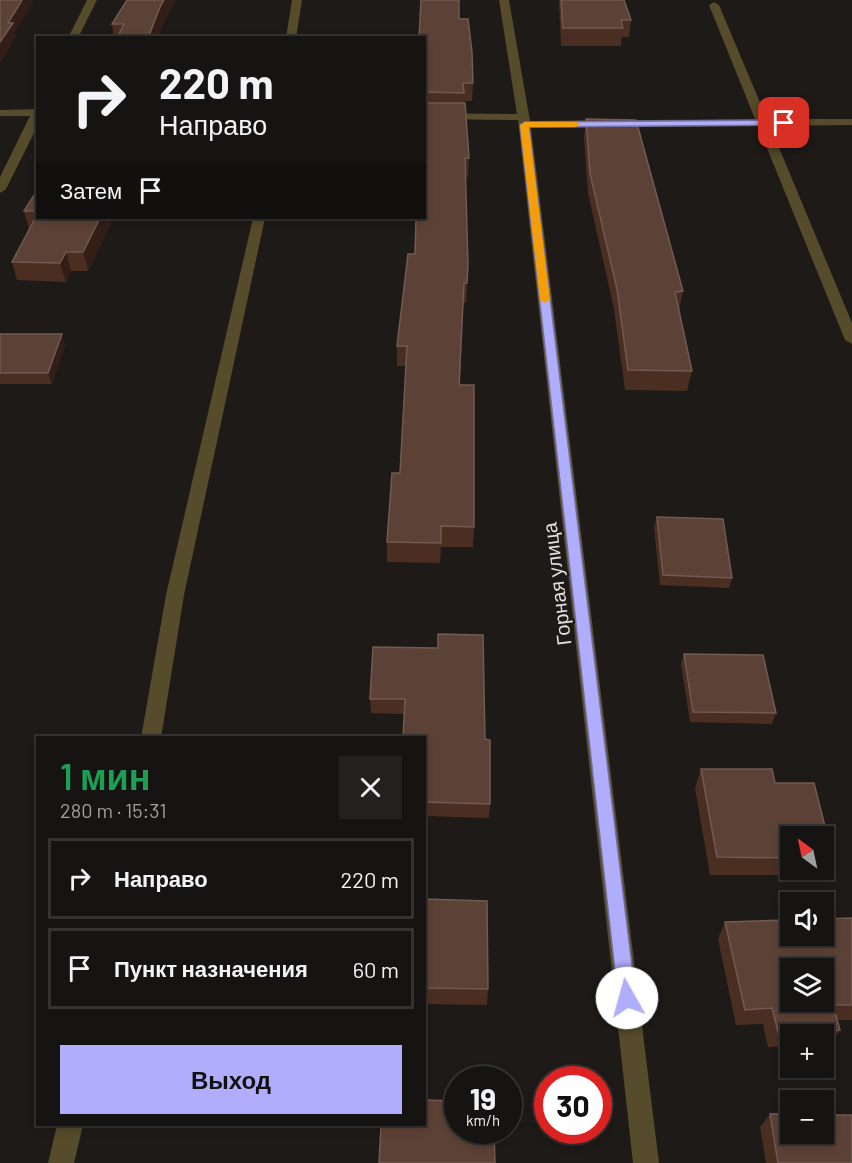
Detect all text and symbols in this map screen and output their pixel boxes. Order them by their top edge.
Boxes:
text: 220 m [159,57,273,107]
icon: right [60,60,138,138]
pin [758,97,809,148]
icon: arrive [767,106,800,139]
text: Направо [159,108,267,140]
icon: arrive [134,174,167,207]
text: Затем [60,177,122,203]
street label: Горная улица [536,520,575,647]
text: 1 мин [60,754,150,797]
button: close [339,756,402,819]
text: 280 m · 15:31 [60,798,166,822]
north arrow [780,826,834,880]
map controls [780,826,834,1144]
icon: right [63,862,96,895]
text: Направо [114,865,208,891]
text: 220 m [340,866,399,892]
button: sound [780,892,834,946]
icon: arrive [63,952,96,985]
text: Пункт назначения [114,955,308,981]
text: 60 m [353,956,399,982]
button: layers [780,958,834,1012]
position arrow [595,966,659,1030]
button: + [780,1024,834,1078]
button: Выход [60,1045,402,1114]
speed limit sign: 30 [534,1066,612,1144]
text: 19 [470,1080,496,1116]
button: − [780,1090,834,1144]
text: km/h [466,1111,500,1129]

